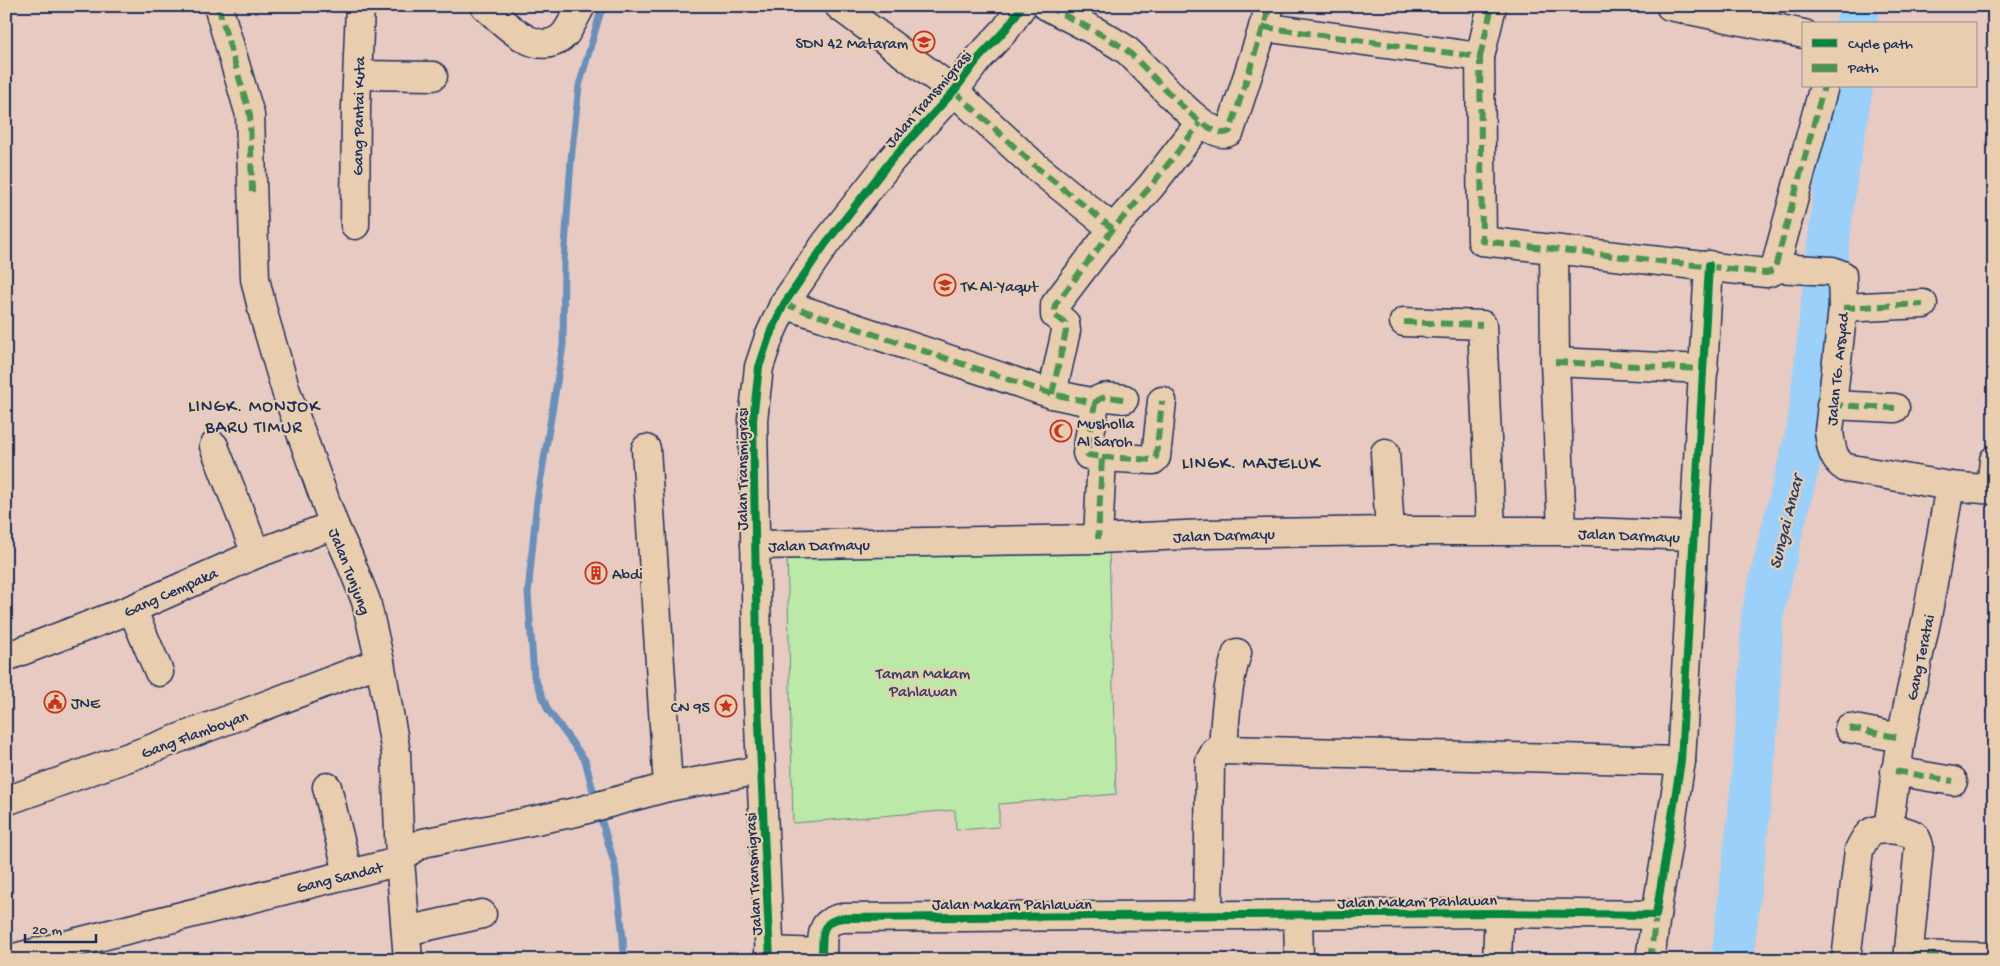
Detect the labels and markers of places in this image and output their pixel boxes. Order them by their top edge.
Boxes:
school or university icon: SDN 42 Mataram [912,30,936,54]
place label: SDN 42 Mataram [795,36,909,55]
school or university icon: TK Al-Yaqut [933,273,957,297]
place label: TK Al-Yaqut [960,279,1039,298]
place label: Musholla Al Saroh [1077,416,1135,453]
mosque icon: Musholla Al Saroh [1049,419,1073,443]
building icon: Abdi [584,561,608,585]
place label: Abdi [612,567,643,586]
public building icon: JNE [43,690,67,714]
place icon: CN 95 [714,694,738,718]
place label: JNE [71,696,101,715]
place label: CN 95 [671,700,710,719]

